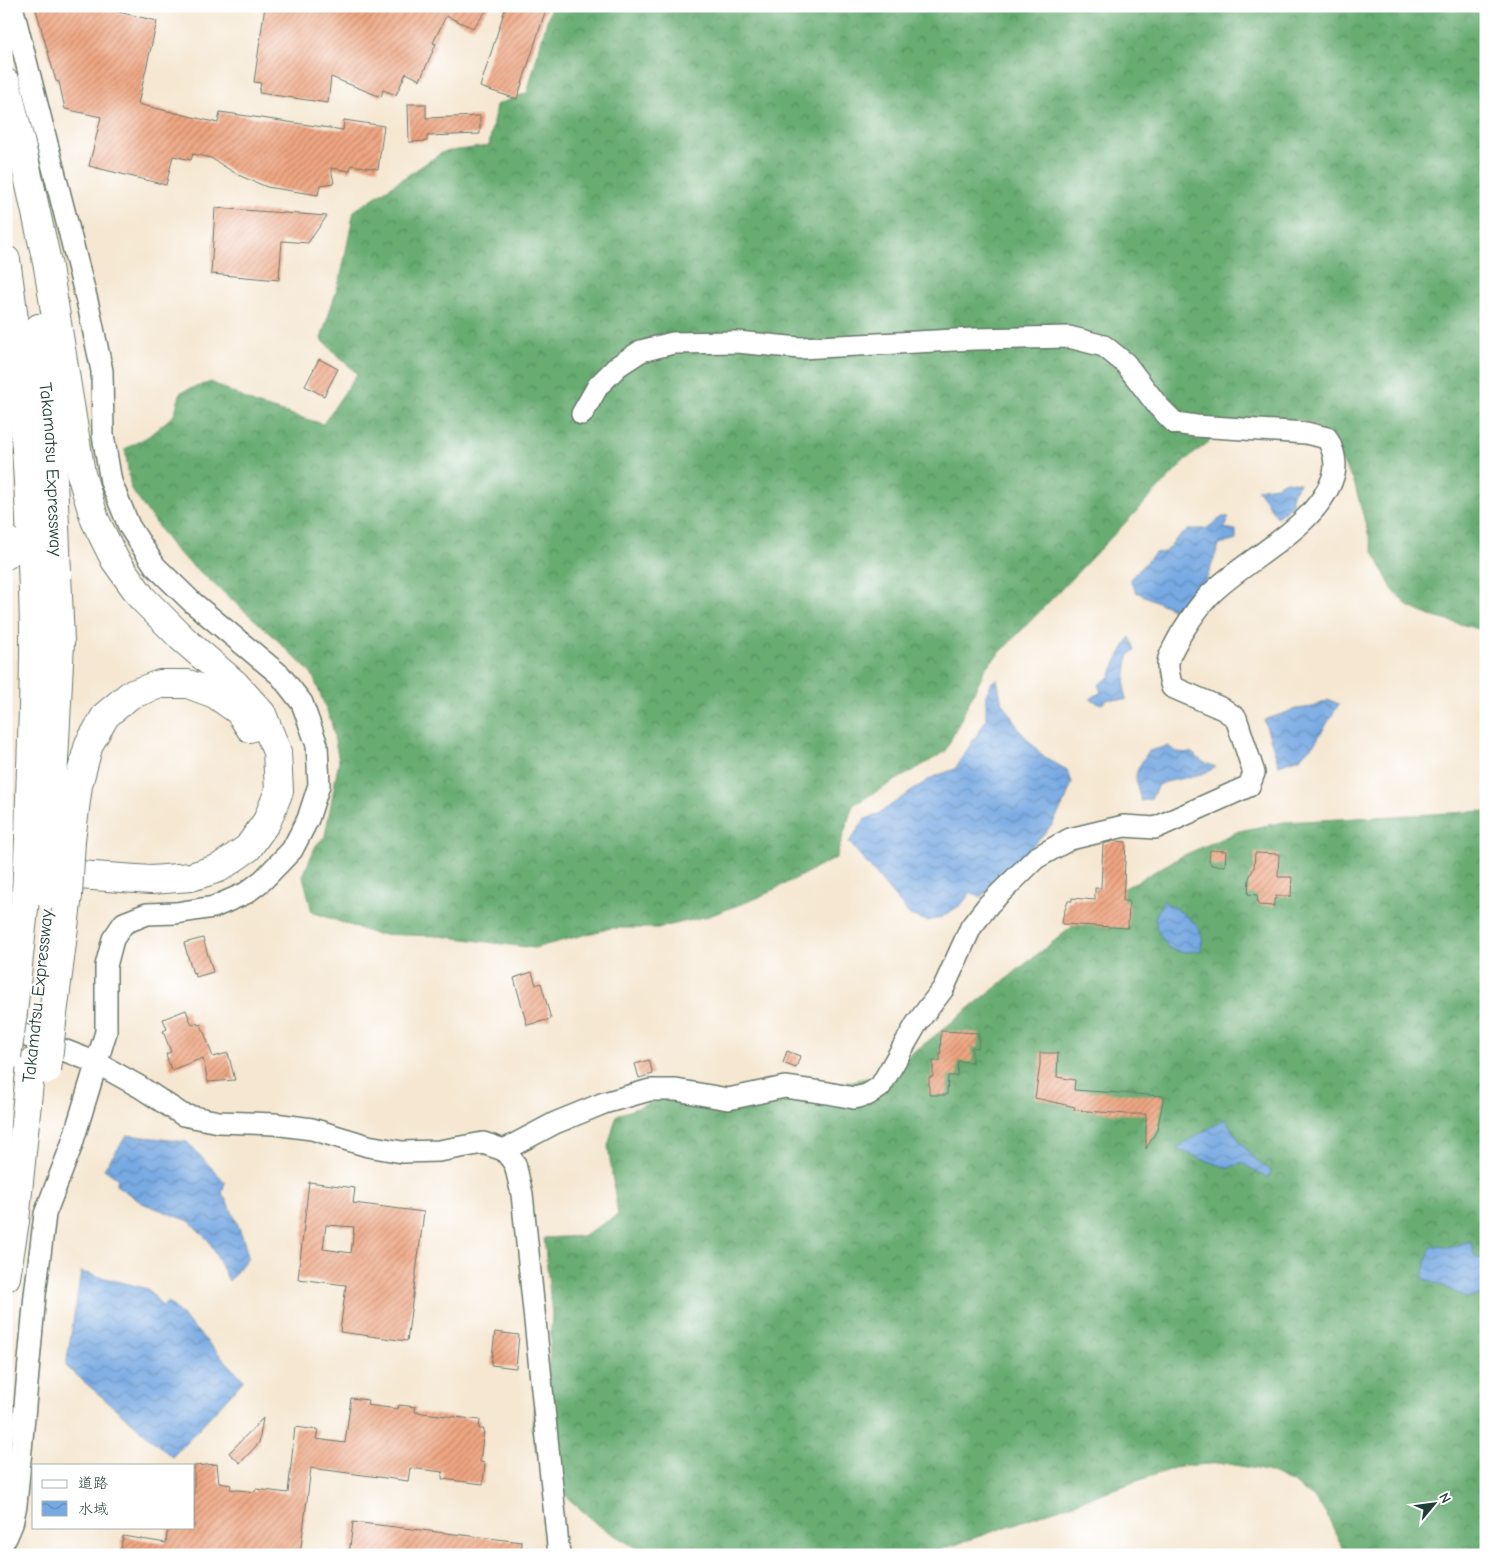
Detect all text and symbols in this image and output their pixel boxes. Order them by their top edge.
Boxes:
street label: Takamatsu Expressway [35,381,67,558]
street label: Takamatsu Expressway [18,907,58,1084]
legend [32,1464,195,1528]
text: 道路 [78,1474,108,1492]
north arrow [1410,1478,1460,1528]
text: N [1435,1490,1455,1506]
text: 水域 [78,1500,108,1518]

